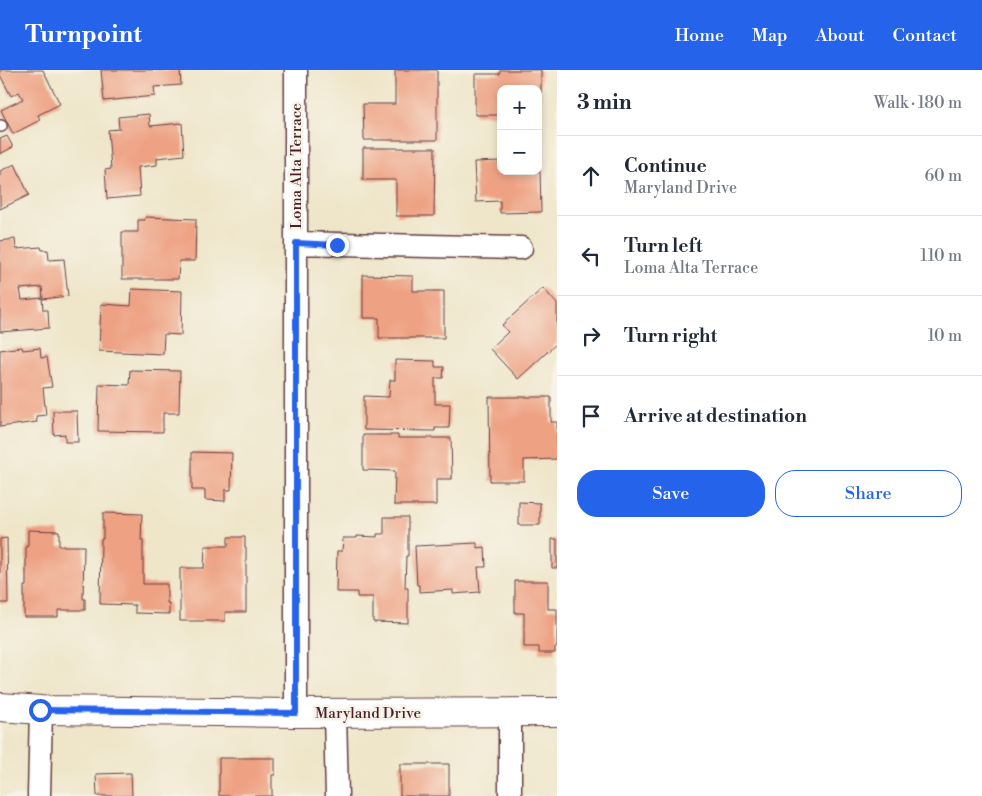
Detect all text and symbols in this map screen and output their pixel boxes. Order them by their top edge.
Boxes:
text: Turnpoint [25,20,142,50]
text: Home [675,24,724,47]
text: Map [752,24,788,47]
text: About [816,24,865,47]
text: Contact [893,24,957,47]
map controls [497,85,542,175]
button: + [497,85,542,130]
text: 3 min [577,90,632,116]
text: Walk · 180 m [874,93,962,113]
street label: Loma Alta Terrace [287,103,306,229]
button: − [497,130,542,175]
text: Continue [624,154,707,178]
icon: ahead [577,162,605,190]
text: 60 m [924,166,962,186]
text: Maryland Drive [624,178,737,198]
route end [326,234,349,257]
text: Turn left [624,234,703,258]
icon: left [577,242,605,270]
text: 110 m [920,246,962,266]
text: Loma Alta Terrace [624,258,758,278]
icon: right [577,322,605,350]
text: Turn right [624,324,717,348]
text: 10 m [928,326,962,346]
icon: arrive [577,402,605,430]
text: Arrive at destination [624,404,807,428]
button: Save [577,470,765,517]
button: Share [775,470,962,517]
route start [29,699,52,722]
street label: Maryland Drive [315,704,421,723]

